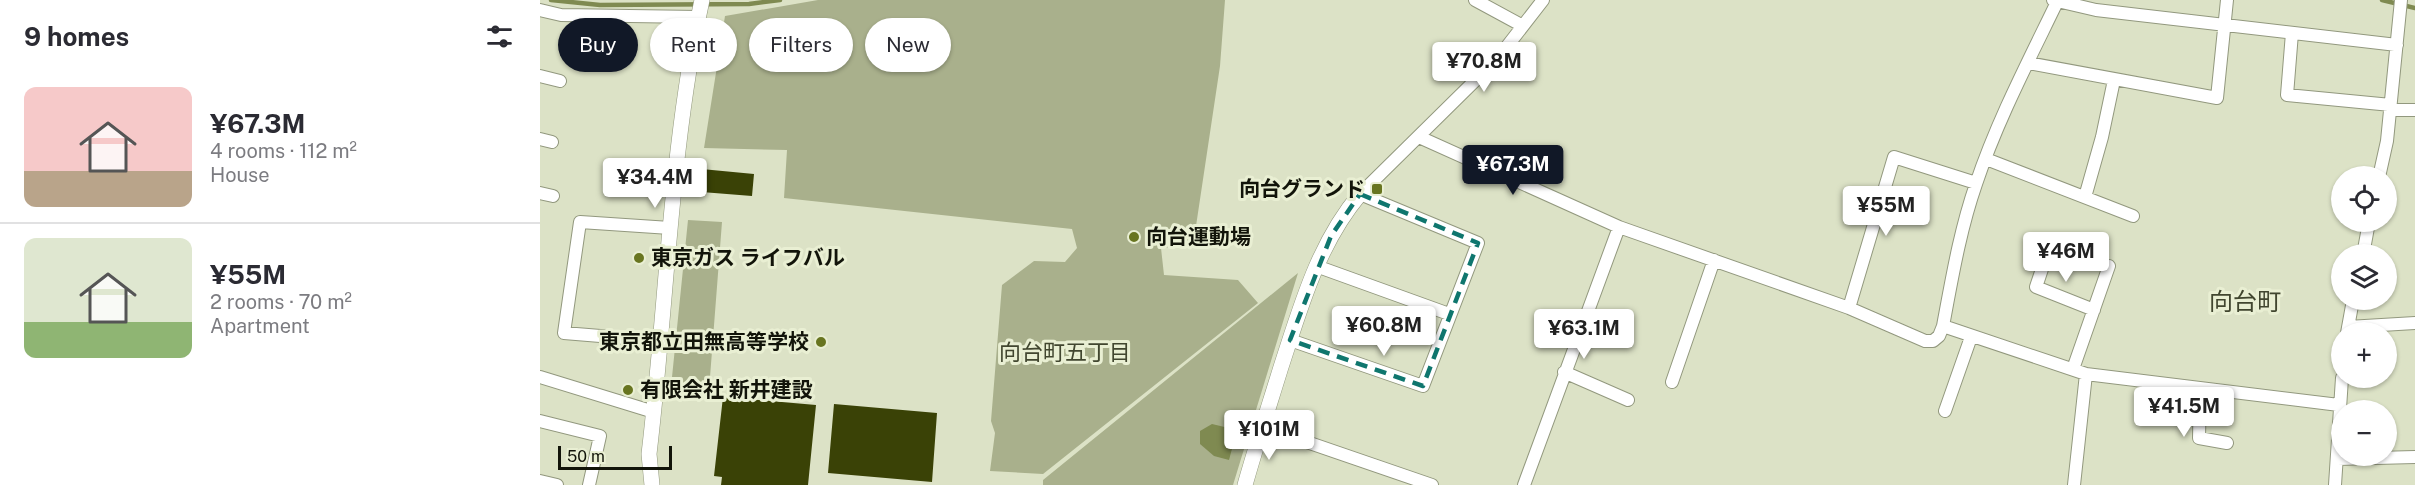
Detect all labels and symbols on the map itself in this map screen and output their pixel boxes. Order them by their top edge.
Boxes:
pin: ¥70.8M [1435,42,1533,93]
pin: ¥67.3M [1464,145,1562,196]
pin: ¥34.4M [606,158,704,209]
place label: 向台グランド [1239,176,1365,201]
marker: 向台グランド [1370,182,1384,196]
pin: ¥55M [1850,186,1922,237]
place label: 向台運動場 [1146,224,1251,249]
marker: 向台運動場 [1127,230,1141,244]
pin: ¥46M [2030,232,2102,283]
place label: 東京ガス ライフバル [651,245,845,270]
marker: 東京ガス ライフバル [632,251,646,265]
district label: 向台町 [2209,287,2281,315]
pin: ¥60.8M [1335,306,1433,357]
pin: ¥63.1M [1535,309,1633,360]
place label: 東京都立田無高等学校 [599,329,809,354]
marker: 東京都立田無高等学校 [814,335,828,349]
district label: 向台町五丁目 [999,339,1131,365]
place label: 有限会社 新井建設 [640,377,813,402]
marker: 有限会社 新井建設 [621,383,635,397]
pin: ¥41.5M [2135,387,2233,438]
pin: ¥101M [1227,410,1311,461]
scale bar [558,443,672,470]

